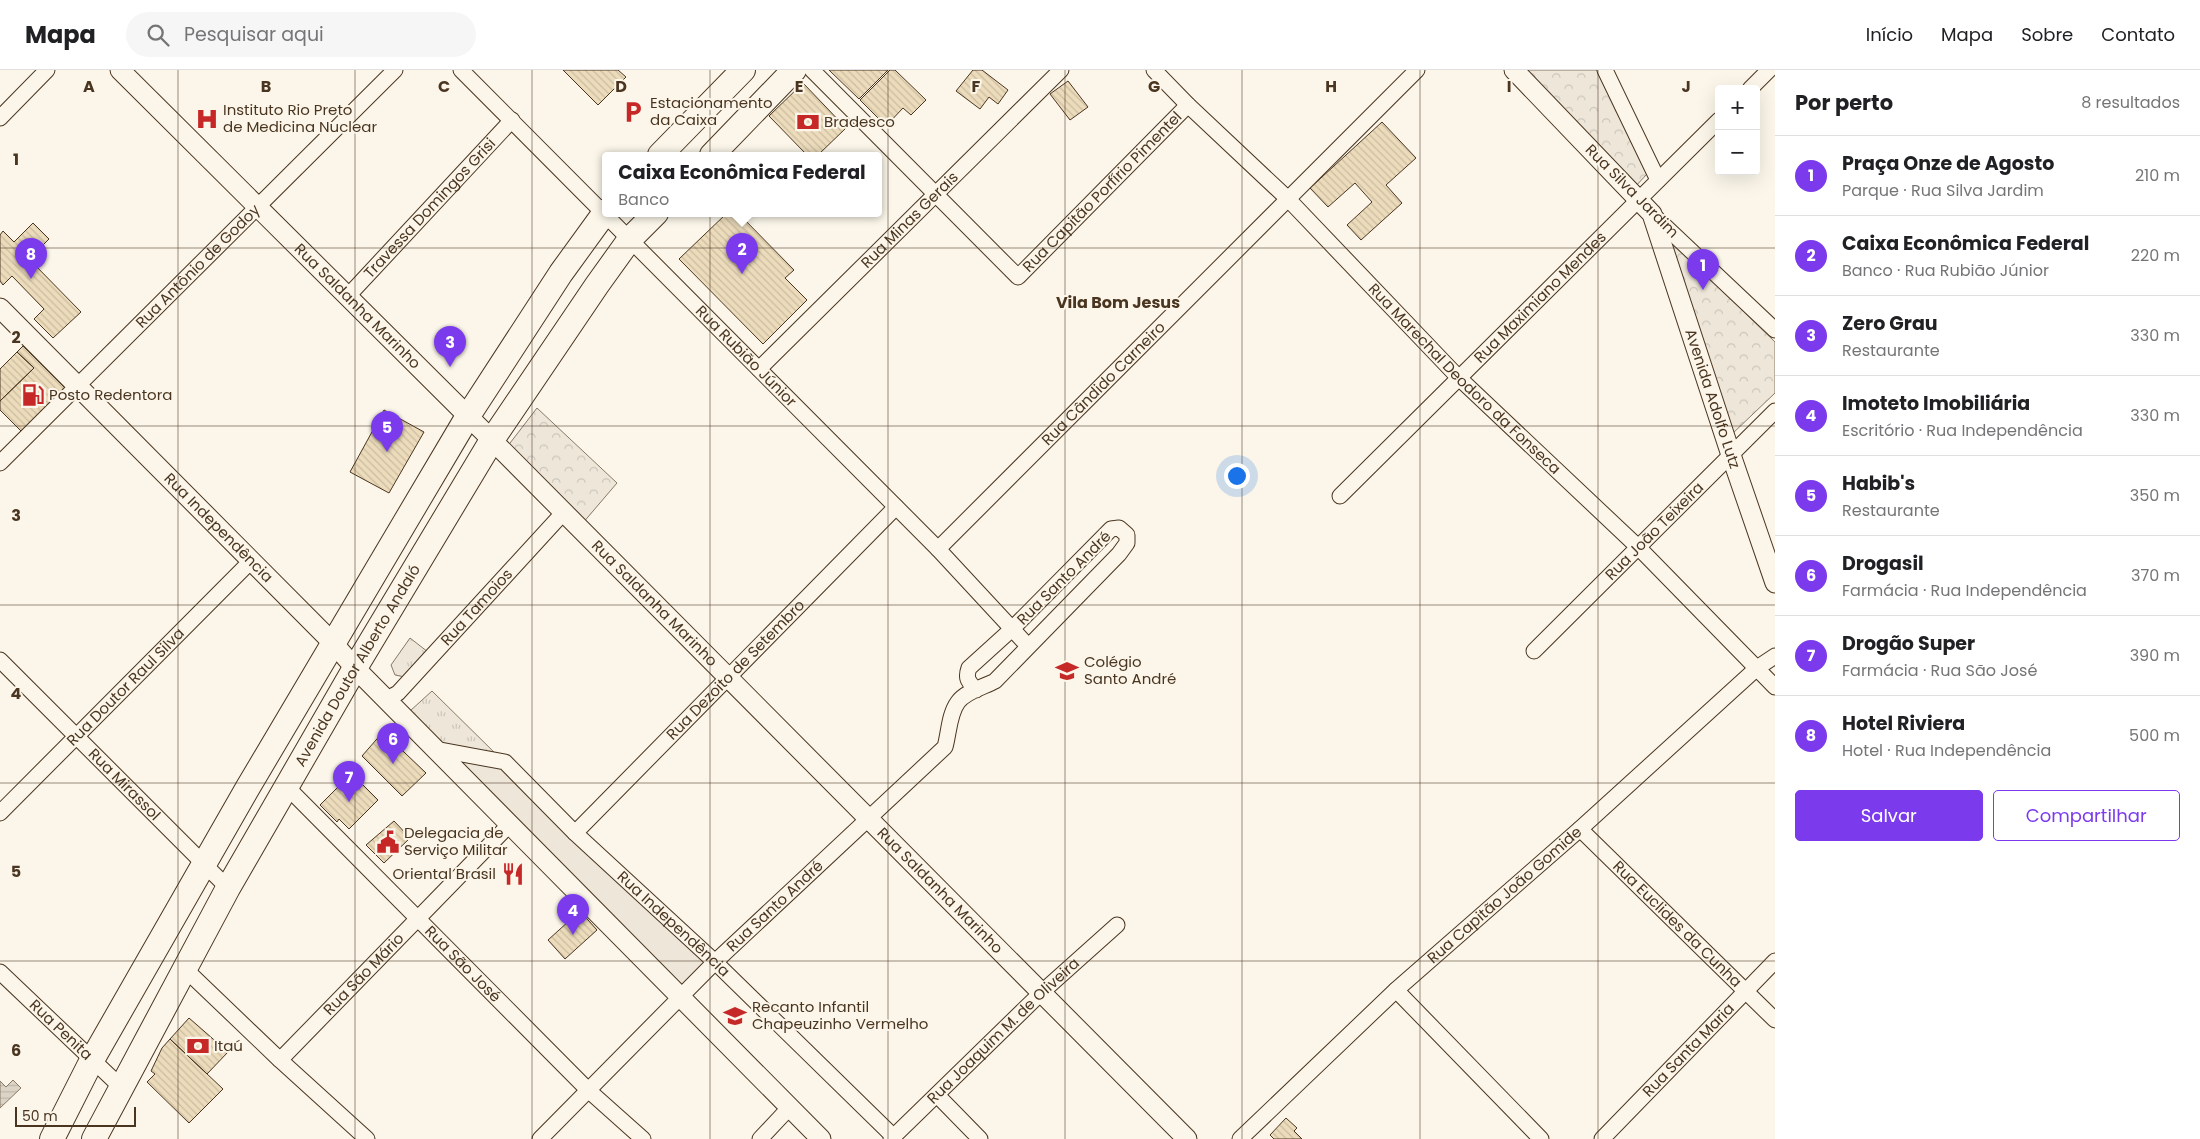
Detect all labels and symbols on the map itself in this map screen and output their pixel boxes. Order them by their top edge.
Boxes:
text: A [83,75,95,98]
text: B [261,75,271,98]
text: C [438,75,450,98]
text: D [615,75,627,98]
text: E [795,75,803,98]
text: F [972,75,981,98]
text: G [1148,75,1160,98]
text: H [1325,75,1337,98]
text: I [1507,75,1511,98]
text: J [1681,75,1691,98]
place label: Estacionamento da Caixa [650,92,773,130]
place label: Instituto Rio Preto de Medicina Nuclear [223,99,377,137]
parking icon: Estacionamento da Caixa [620,99,646,125]
hospital icon: Instituto Rio Preto de Medicina Nuclear [194,106,220,132]
street label: Rua Capitão Porfírio Pimentel [1018,106,1186,276]
bank icon: Bradesco [795,109,821,135]
place label: Bradesco [824,111,895,132]
street label: Travessa Domingos Grisi [359,133,500,283]
street label: Rua Silva Jardim [1581,139,1684,242]
text: 1 [13,148,19,171]
street label: Rua Minas Gerais [856,166,963,272]
street label: Rua Antônio de Godoy [131,199,265,332]
street label: Rua Maximiano Mendes [1469,227,1611,367]
pin: 2 [726,233,758,274]
pin: 8 [15,238,47,279]
street label: Rua Saldanha Marinho [290,238,426,373]
pin: 1 [1687,249,1719,290]
street label: Rua Marechal Deodoro da Fonseca [1364,278,1566,479]
district label: Vila Bom Jesus [1056,291,1180,314]
street label: Rua Rubião Júnior [691,301,802,412]
street label: Rua Cândido Carneiro [1037,317,1170,450]
text: 2 [11,326,21,349]
pin: 3 [434,326,466,367]
street label: Avenida Adolfo Lutz [1680,326,1746,472]
fuel station icon: Posto Redentora [20,382,46,408]
place label: Posto Redentora [49,384,172,405]
pin: 5 [371,411,403,452]
your location [1224,463,1250,489]
street label: Rua Independência [160,468,278,587]
street label: Rua João Teixeira [1600,477,1708,584]
text: 3 [11,504,21,527]
street label: Rua Santo André [1012,526,1115,629]
street label: Rua Saldanha Marinho [587,535,722,671]
street label: Avenida Doutor Alberto Andaló [289,560,425,770]
street label: Rua Tamoios [436,564,517,650]
street label: Rua Dezoito de Setembro [661,595,809,744]
street label: Rua Doutor Raul Silva [62,623,189,750]
place label: Colégio Santo André [1084,651,1176,689]
school or university icon: Colégio Santo André [1054,658,1080,684]
text: 4 [11,682,22,705]
pin: 6 [377,723,409,764]
street label: Rua Mirassol [84,743,166,825]
pin: 7 [333,761,365,802]
street label: Rua Capitão João Gomide [1422,821,1586,968]
place label: Delegacia de Serviço Militar [404,822,508,860]
street label: Rua Saldanha Marinho [873,822,1008,958]
public building icon: Delegacia de Serviço Militar [375,829,401,855]
street label: Rua Santo André [722,855,828,956]
street label: Rua Euclides da Cunha [1608,856,1747,992]
text: 5 [11,860,21,883]
restaurant icon: Oriental Brasil [500,861,526,887]
place label: Oriental Brasil [393,863,496,884]
street label: Rua Independência [613,866,735,981]
pin: 4 [557,894,589,935]
street label: Rua São José [420,921,506,1007]
street label: Rua São Mário [318,928,408,1020]
street label: Rua Joaquim M. de Oliveira [922,953,1084,1108]
street label: Rua Penita [25,994,97,1065]
place label: Recanto Infantil Chapeuzinho Vermelho [752,996,928,1034]
street label: Rua Santa Maria [1637,998,1739,1101]
school or university icon: Recanto Infantil Chapeuzinho Vermelho [722,1003,748,1029]
bank icon: Itaú [185,1033,211,1059]
place label: Itaú [214,1035,243,1056]
text: 6 [11,1039,21,1062]
scale bar [15,1104,136,1127]

